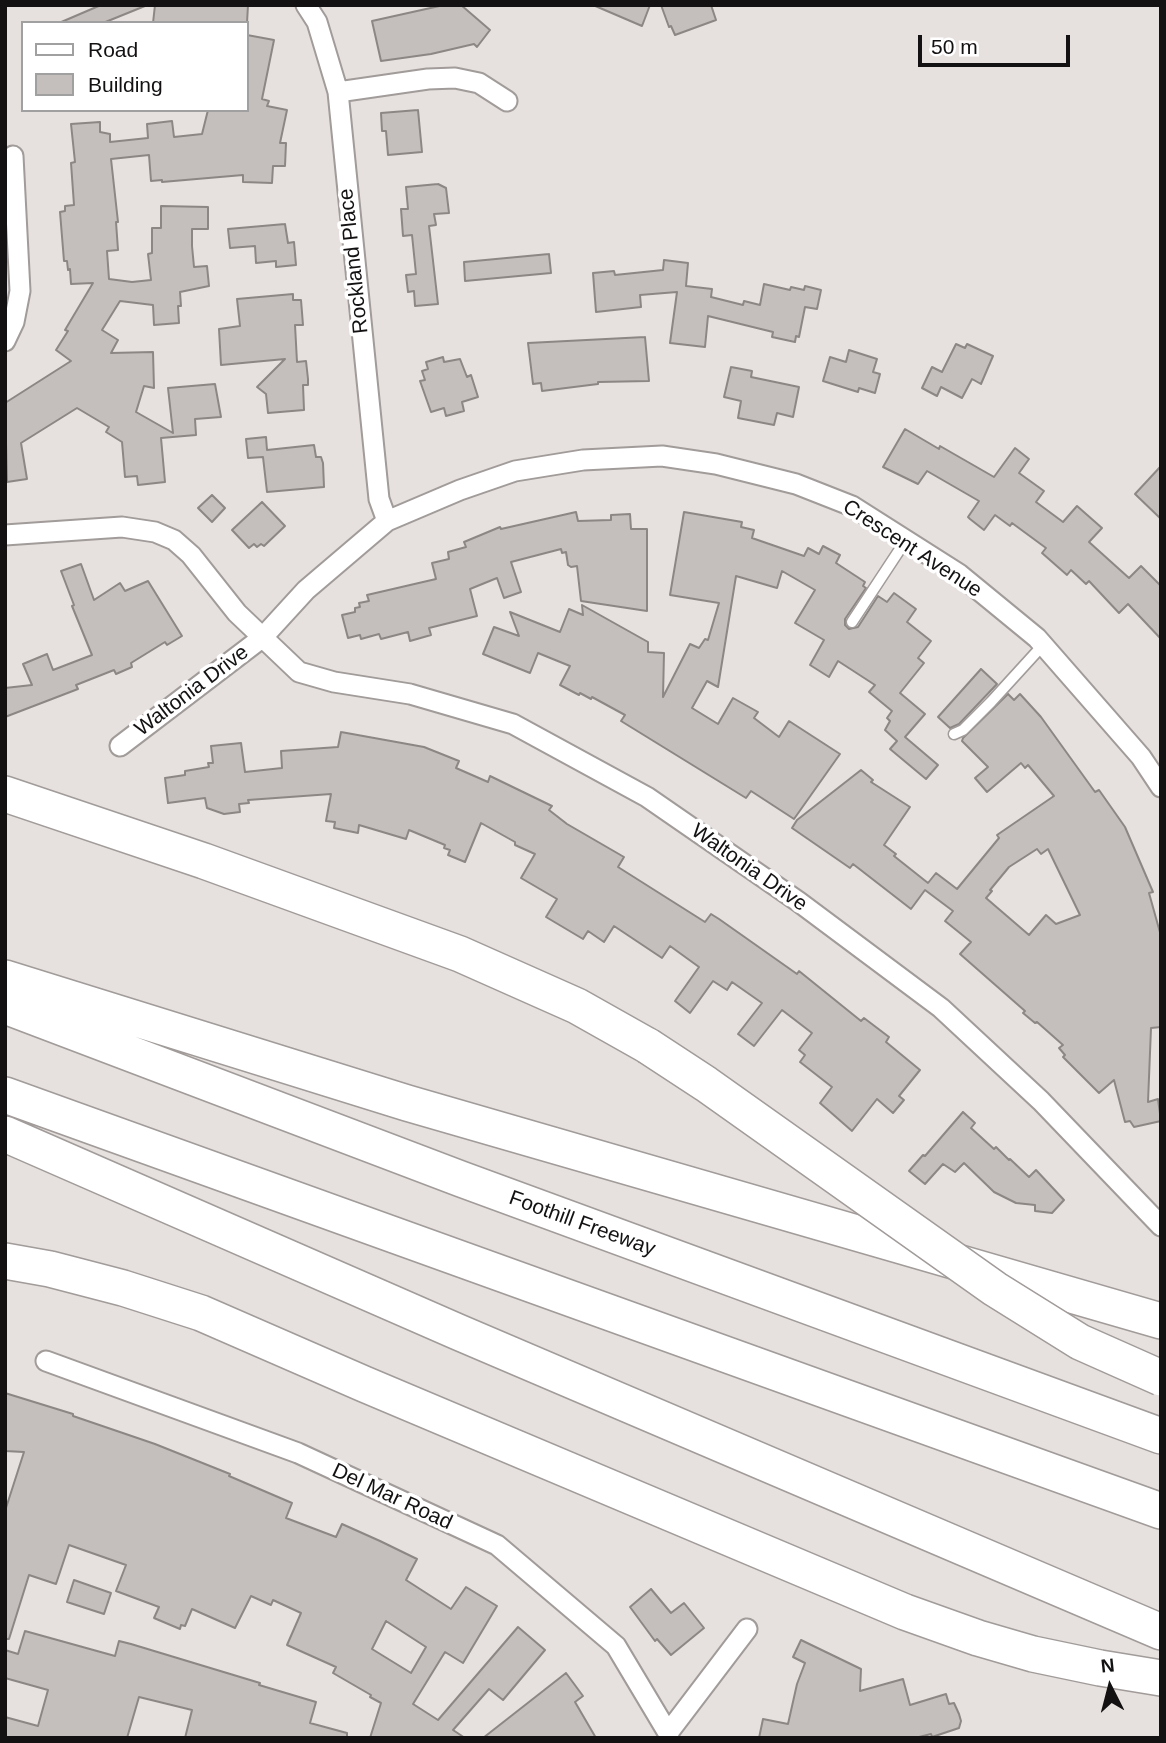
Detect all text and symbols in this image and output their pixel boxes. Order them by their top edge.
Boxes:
legend [21,21,248,112]
scale bar [921,21,1073,65]
text: 50 m [931,35,978,58]
text: Road [88,38,138,61]
text: Building [88,73,163,96]
street label: Rockland Place [334,187,374,335]
street label: Crescent Avenue [838,495,986,603]
street label: Waltonia Drive [130,640,254,742]
street label: Waltonia Drive [686,819,812,917]
street label: Foothill Freeway [505,1186,659,1262]
street label: Del Mar Road [328,1458,456,1536]
north arrow [1075,1652,1145,1722]
text: N [1100,1654,1116,1677]

